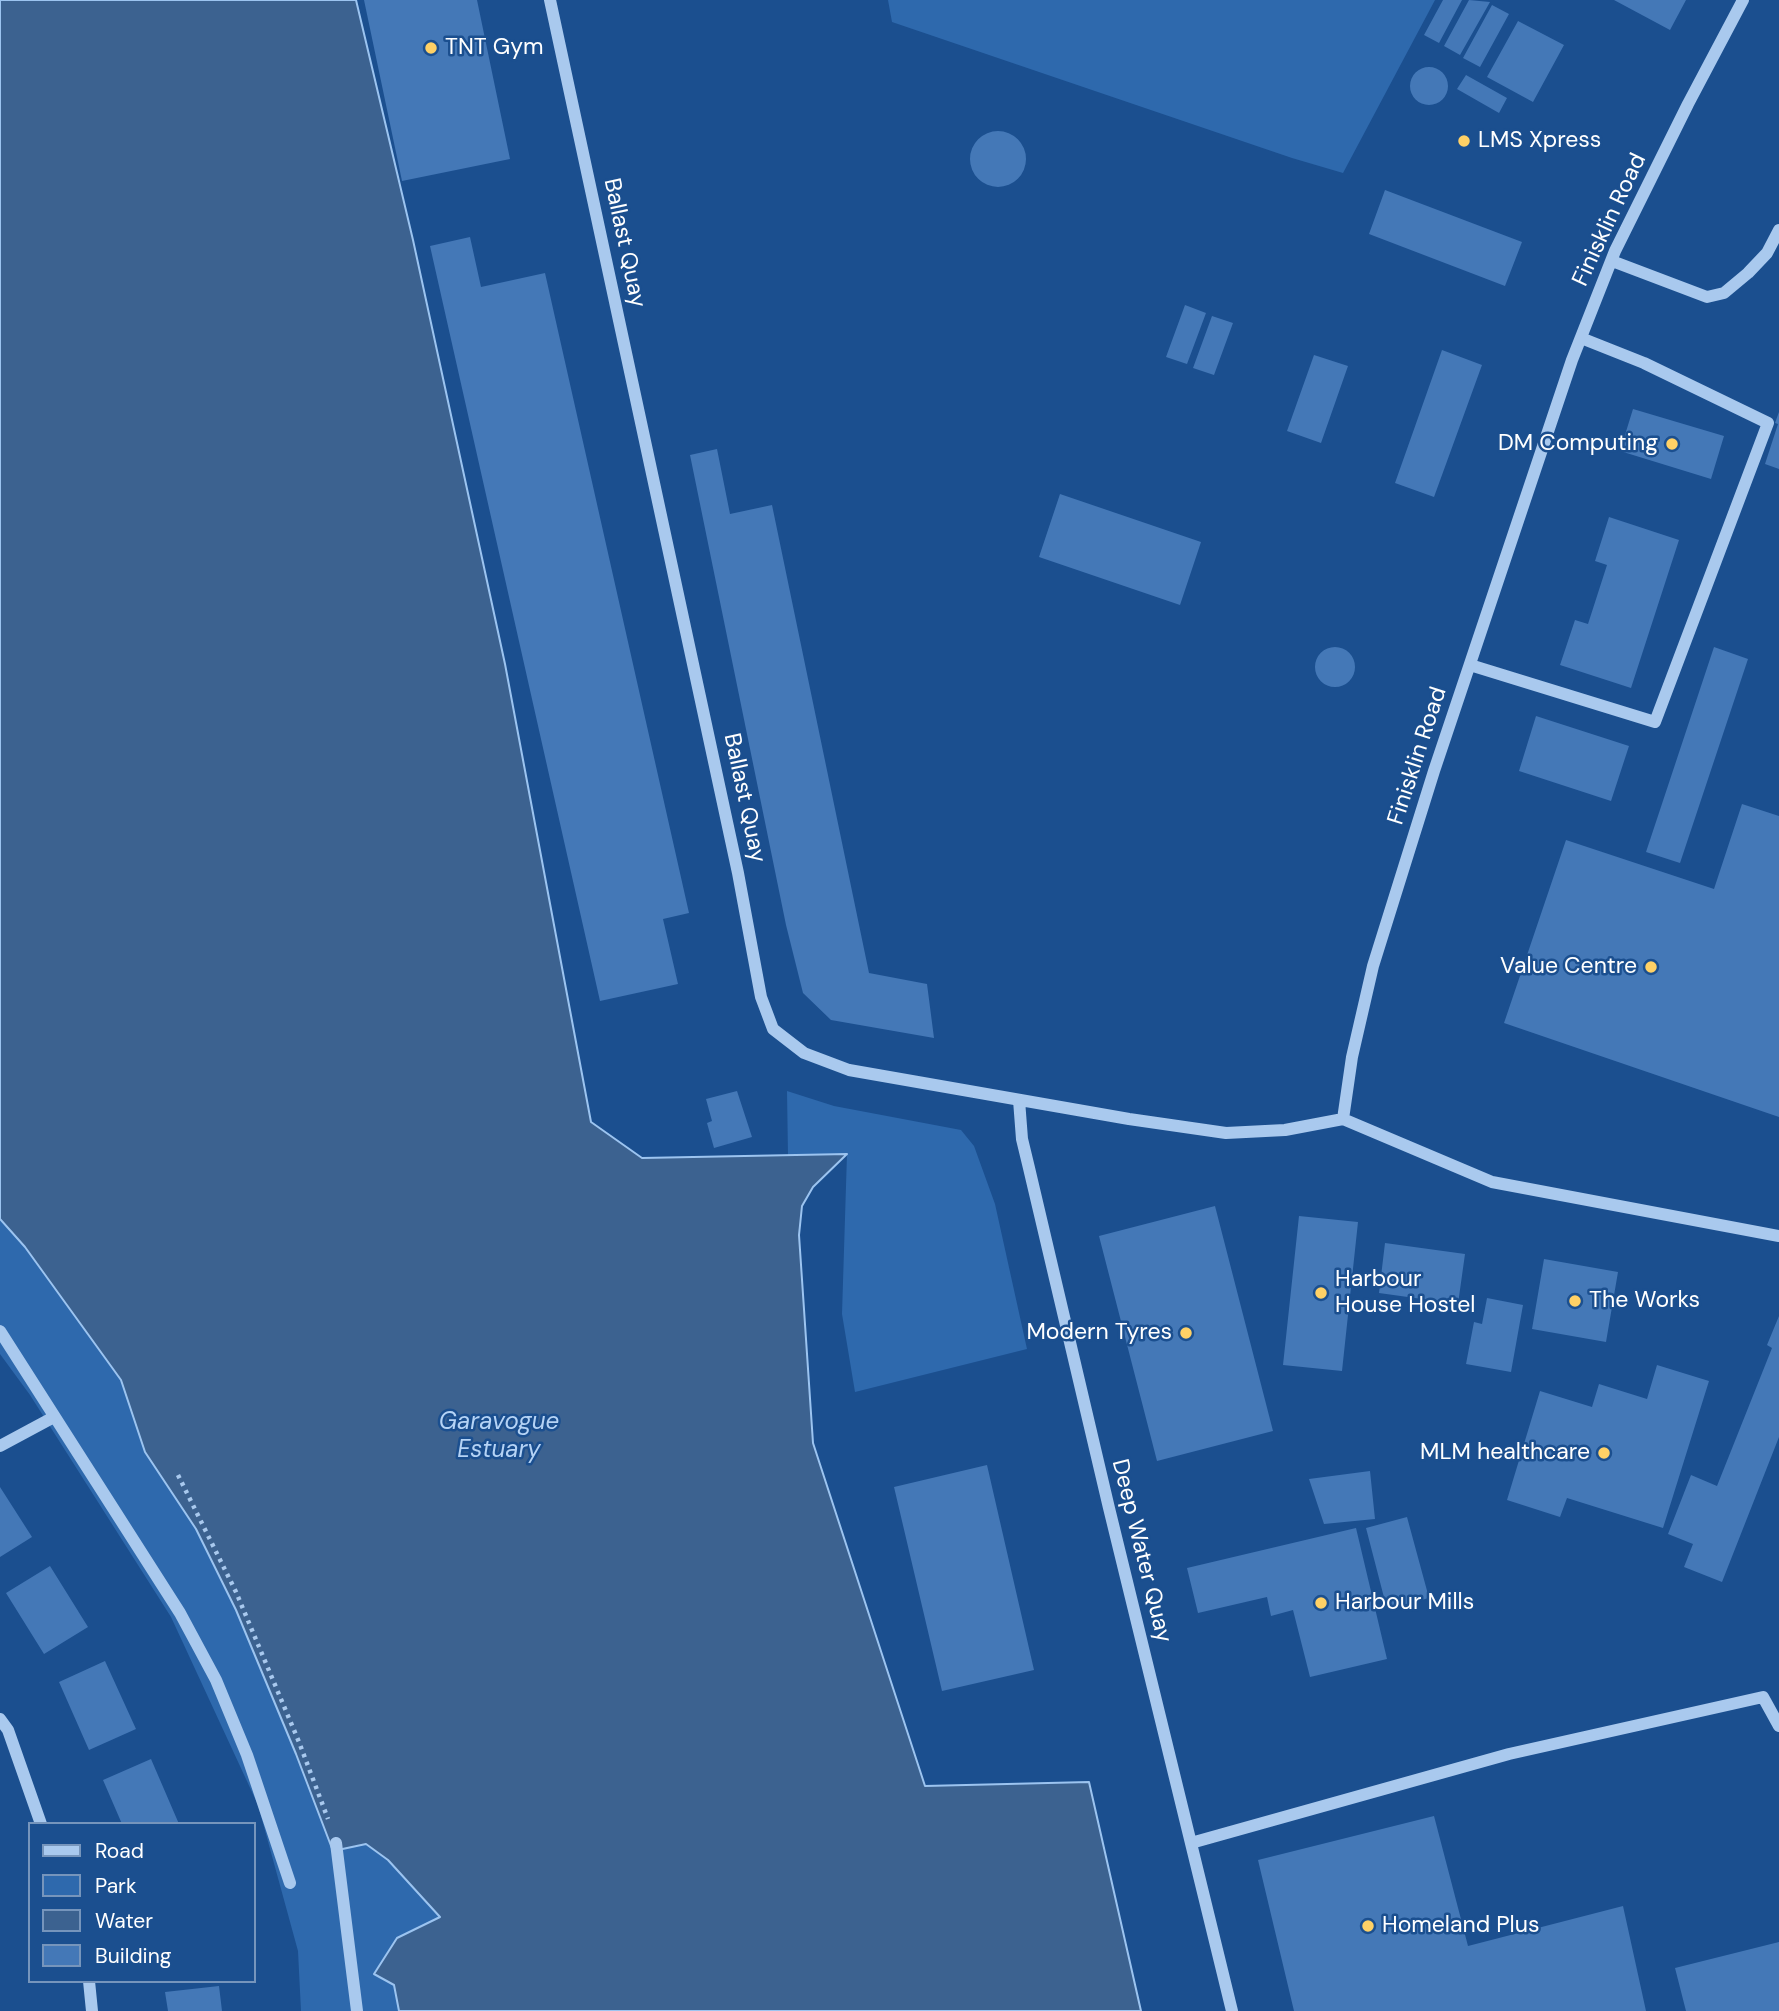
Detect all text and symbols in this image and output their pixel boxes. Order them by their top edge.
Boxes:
place label: TNT Gym [445,34,544,62]
marker: TNT Gym [423,40,439,56]
place label: LMS Xpress [1478,127,1601,155]
marker: LMS Xpress [1456,133,1472,149]
street label: Finisklin Road [1567,149,1653,291]
street label: Ballast Quay [597,176,651,310]
place label: DM Computing [1498,430,1658,458]
marker: DM Computing [1664,436,1680,452]
street label: Finisklin Road [1383,684,1453,828]
street label: Ballast Quay [717,731,771,865]
place label: Value Centre [1500,953,1637,981]
marker: Value Centre [1643,959,1659,975]
place label: Harbour House Hostel [1335,1266,1475,1320]
marker: Harbour House Hostel [1313,1285,1329,1301]
place label: The Works [1589,1287,1700,1315]
marker: The Works [1567,1293,1583,1309]
place label: Modern Tyres [1026,1319,1172,1347]
marker: Modern Tyres [1178,1325,1194,1341]
water label: Garavogue Estuary [439,1409,559,1465]
place label: MLM healthcare [1420,1439,1590,1467]
marker: MLM healthcare [1596,1445,1612,1461]
street label: Deep Water Quay [1105,1456,1177,1646]
place label: Harbour Mills [1335,1589,1474,1617]
marker: Harbour Mills [1313,1595,1329,1611]
legend [28,1822,256,1983]
text: Road [95,1837,144,1865]
text: Park [95,1872,136,1900]
text: Water [95,1907,153,1935]
place label: Homeland Plus [1382,1912,1539,1940]
marker: Homeland Plus [1360,1918,1376,1934]
text: Building [95,1942,171,1970]

